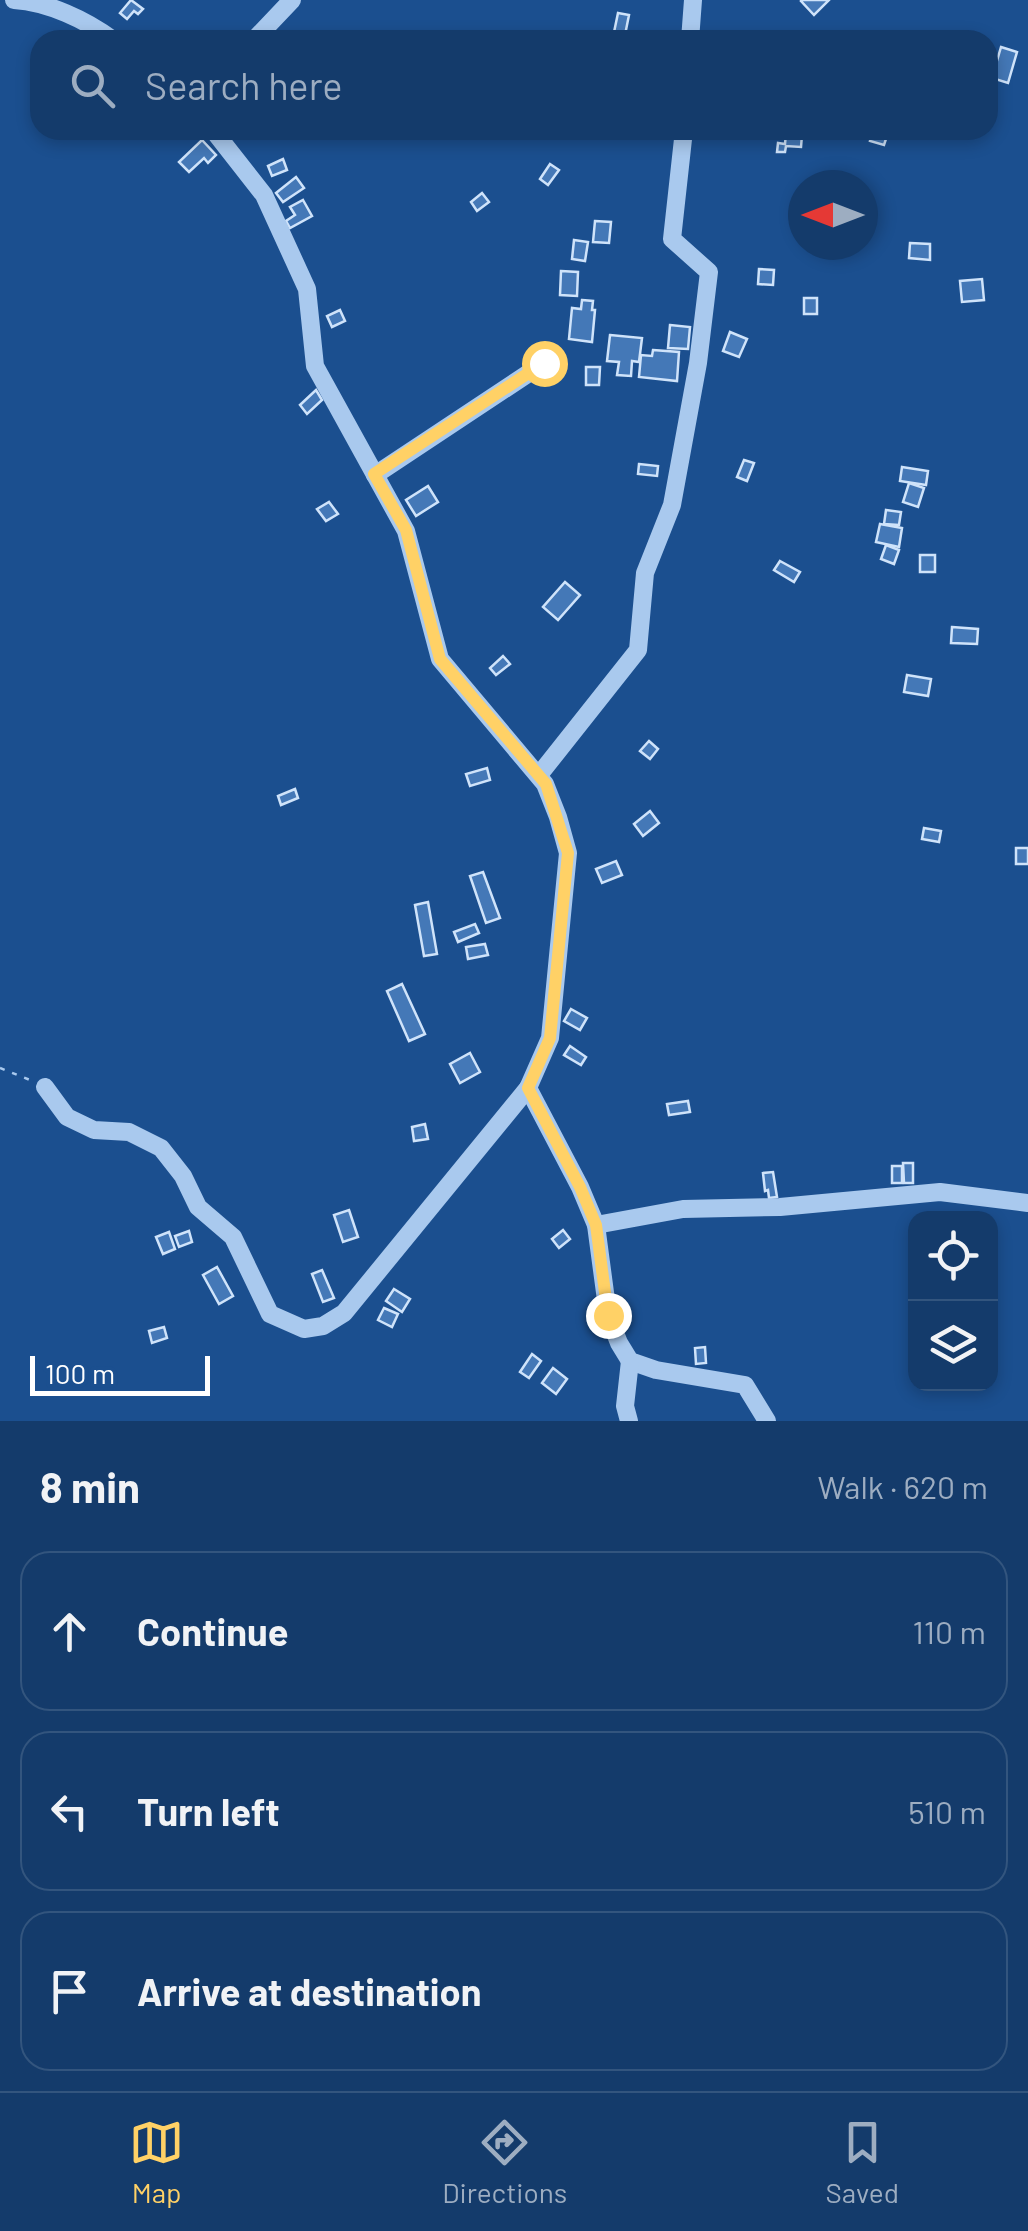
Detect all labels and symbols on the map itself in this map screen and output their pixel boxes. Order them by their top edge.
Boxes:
north arrow [788,170,878,260]
route start [522,341,568,387]
route end [586,1293,632,1339]
scale bar [30,1351,210,1396]

